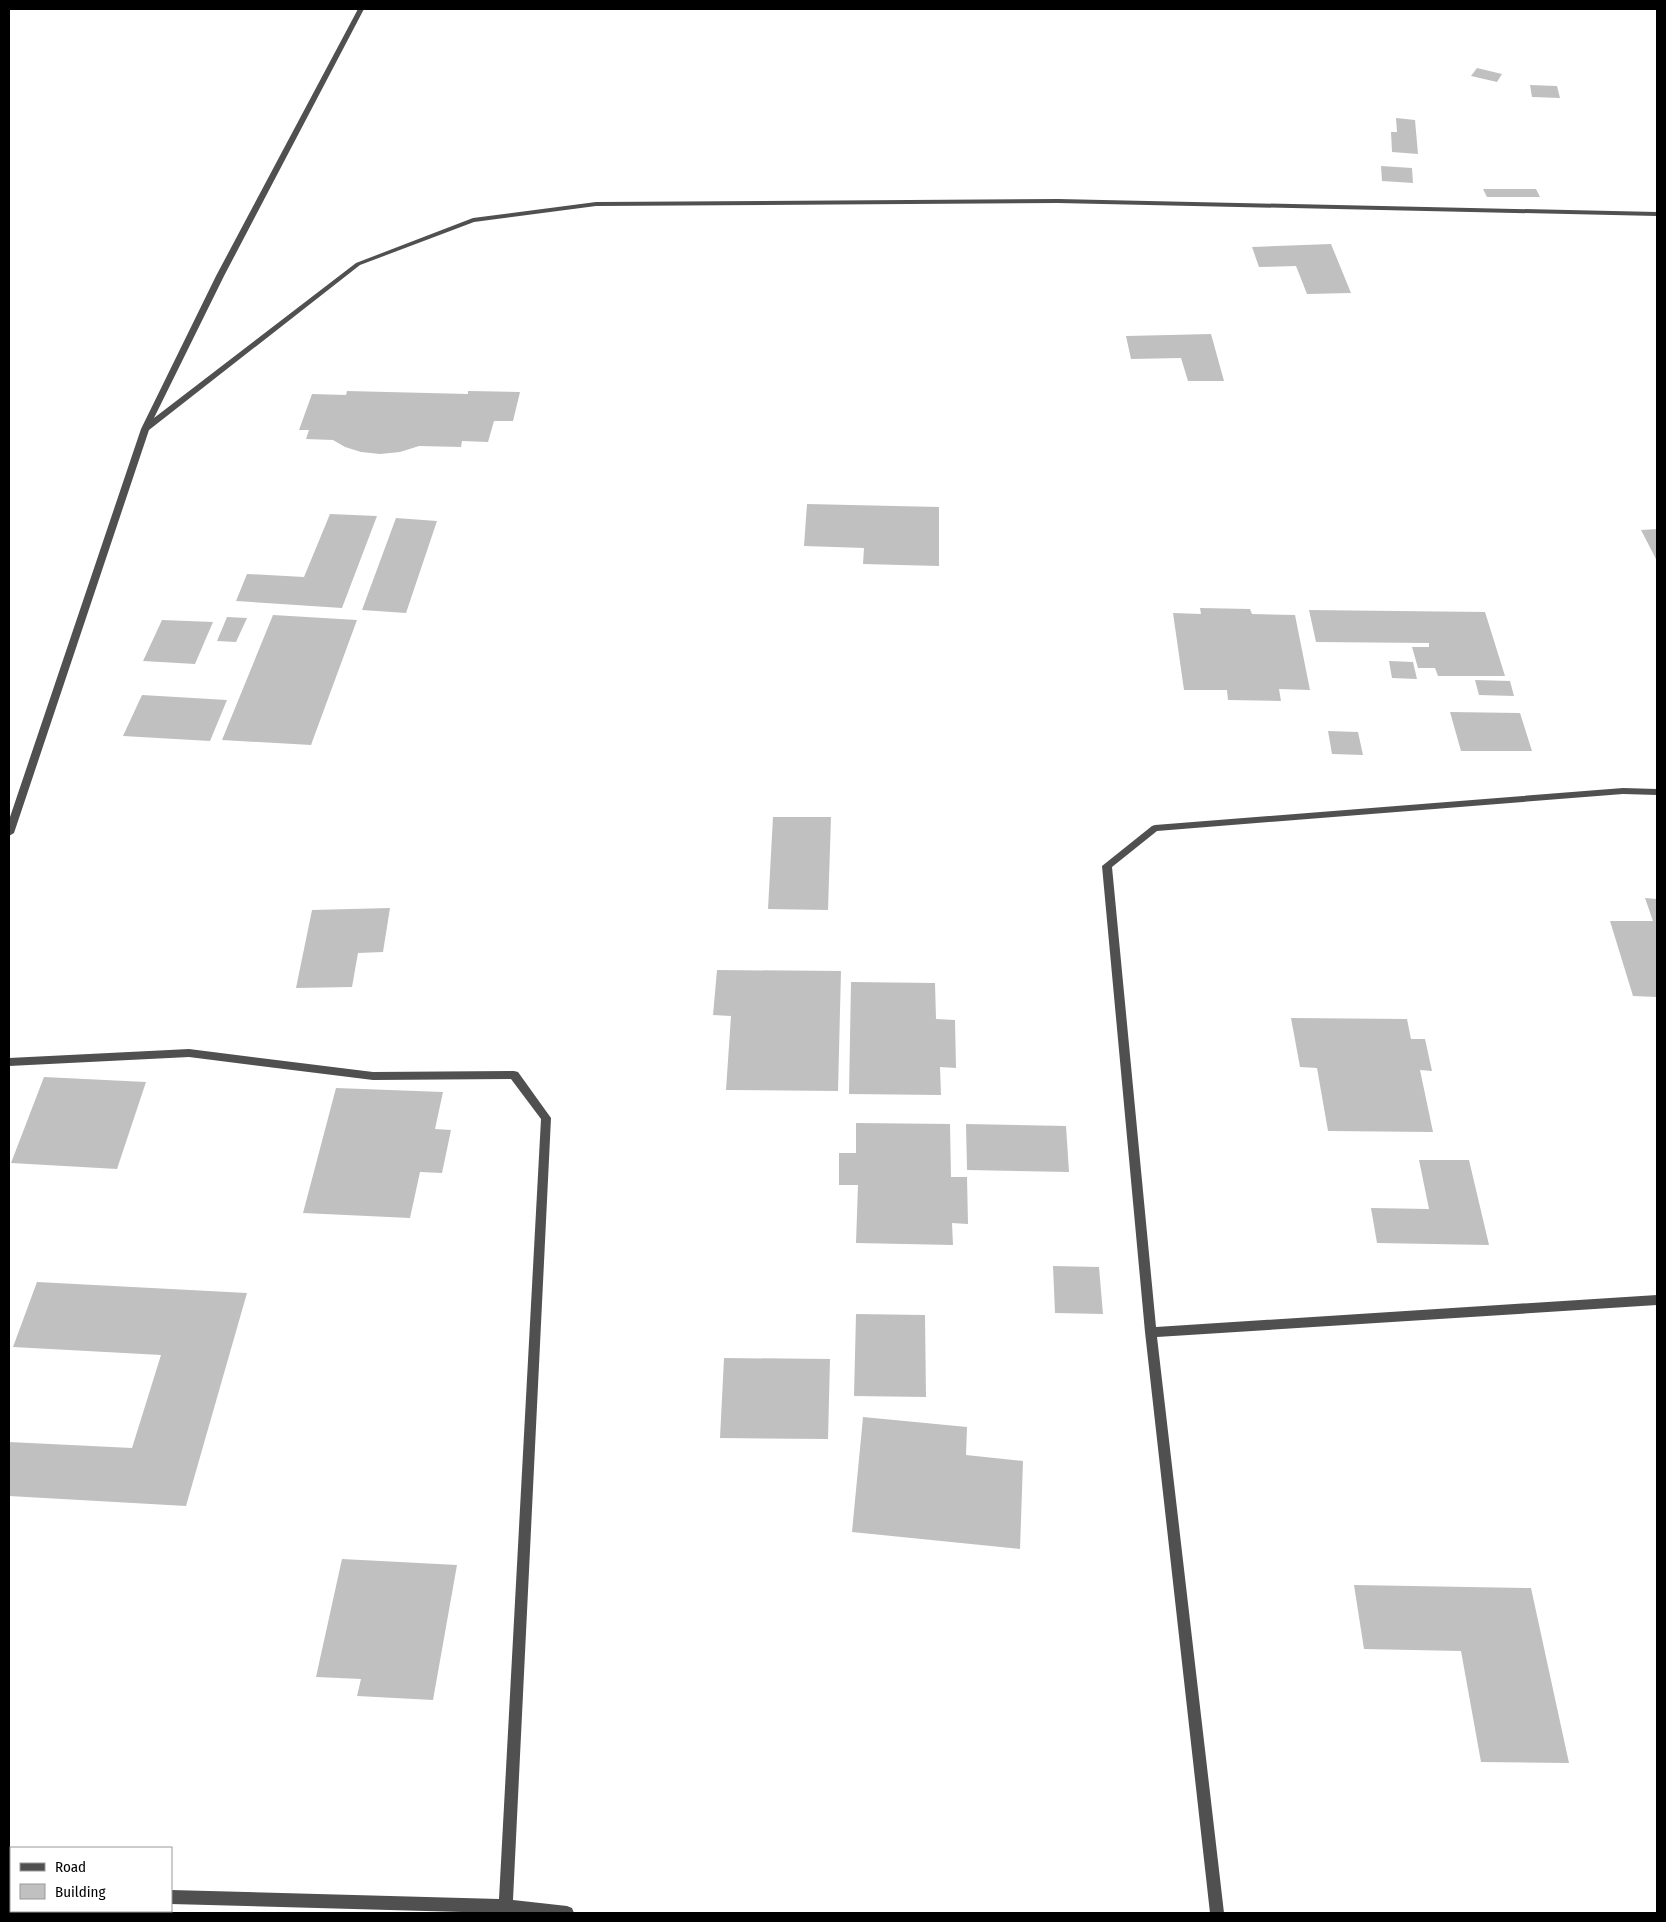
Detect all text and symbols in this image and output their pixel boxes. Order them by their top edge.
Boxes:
legend [10,1847,172,1912]
text: Road [55,1858,86,1876]
text: Building [55,1883,106,1901]

